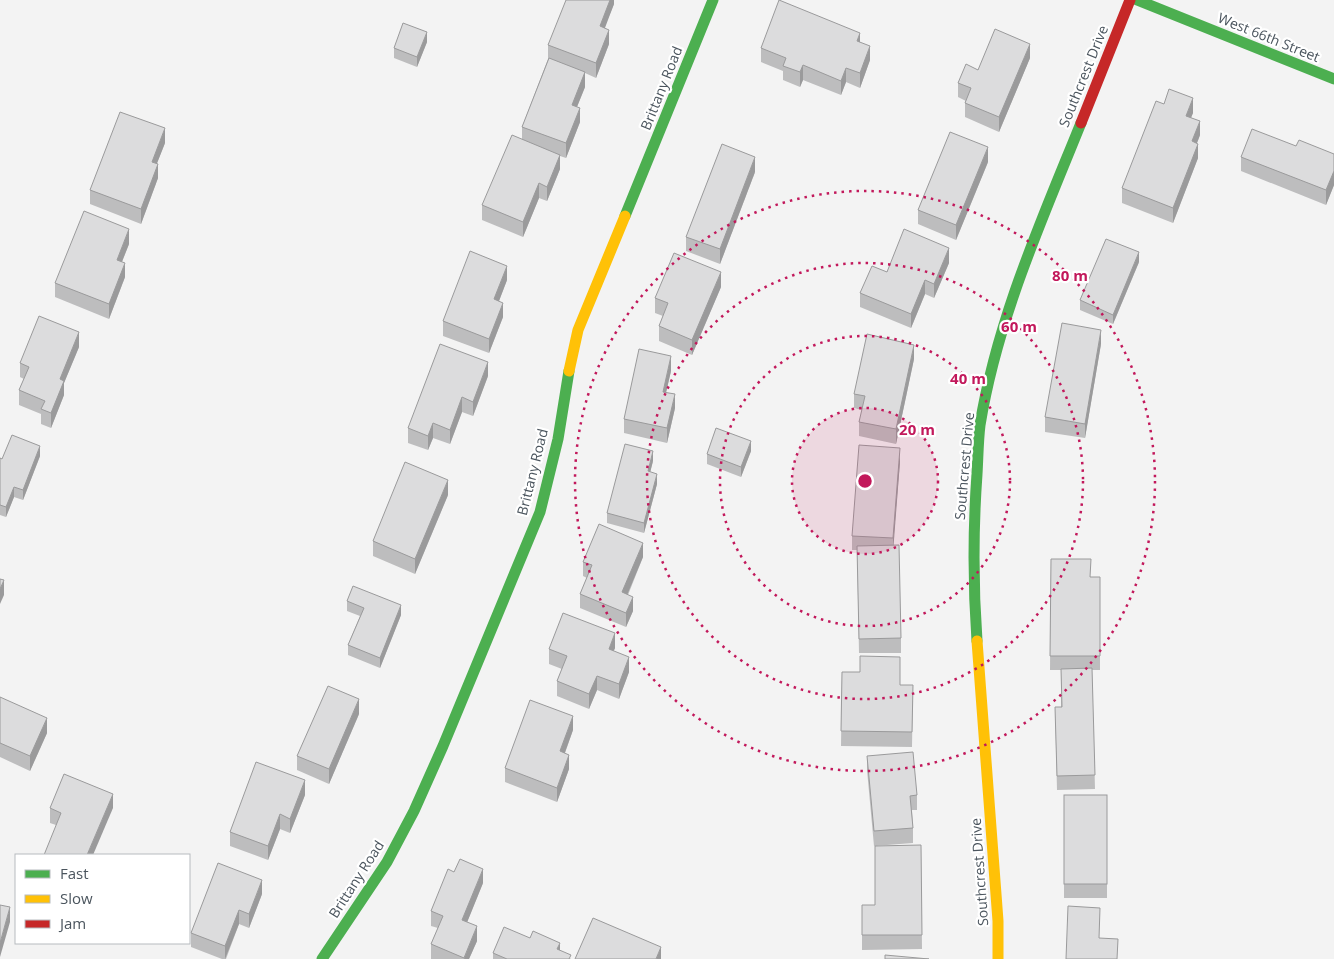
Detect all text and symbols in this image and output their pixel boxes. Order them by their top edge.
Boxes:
street label: West 66th Street [1215,8,1323,66]
street label: Southcrest Drive [1054,22,1112,130]
street label: Brittany Road [636,43,686,133]
text: 80 m [1052,265,1088,285]
text: 60 m [1001,316,1037,336]
text: 40 m [950,368,986,388]
street label: Southcrest Drive [950,411,978,521]
text: 20 m [899,419,935,439]
street label: Brittany Road [512,427,552,517]
centre of rings [856,472,874,490]
street label: Southcrest Drive [966,817,992,927]
street label: Brittany Road [324,837,388,921]
legend [15,854,190,944]
text: Fast [60,863,89,883]
text: Slow [60,888,93,908]
text: Jam [58,913,86,933]

